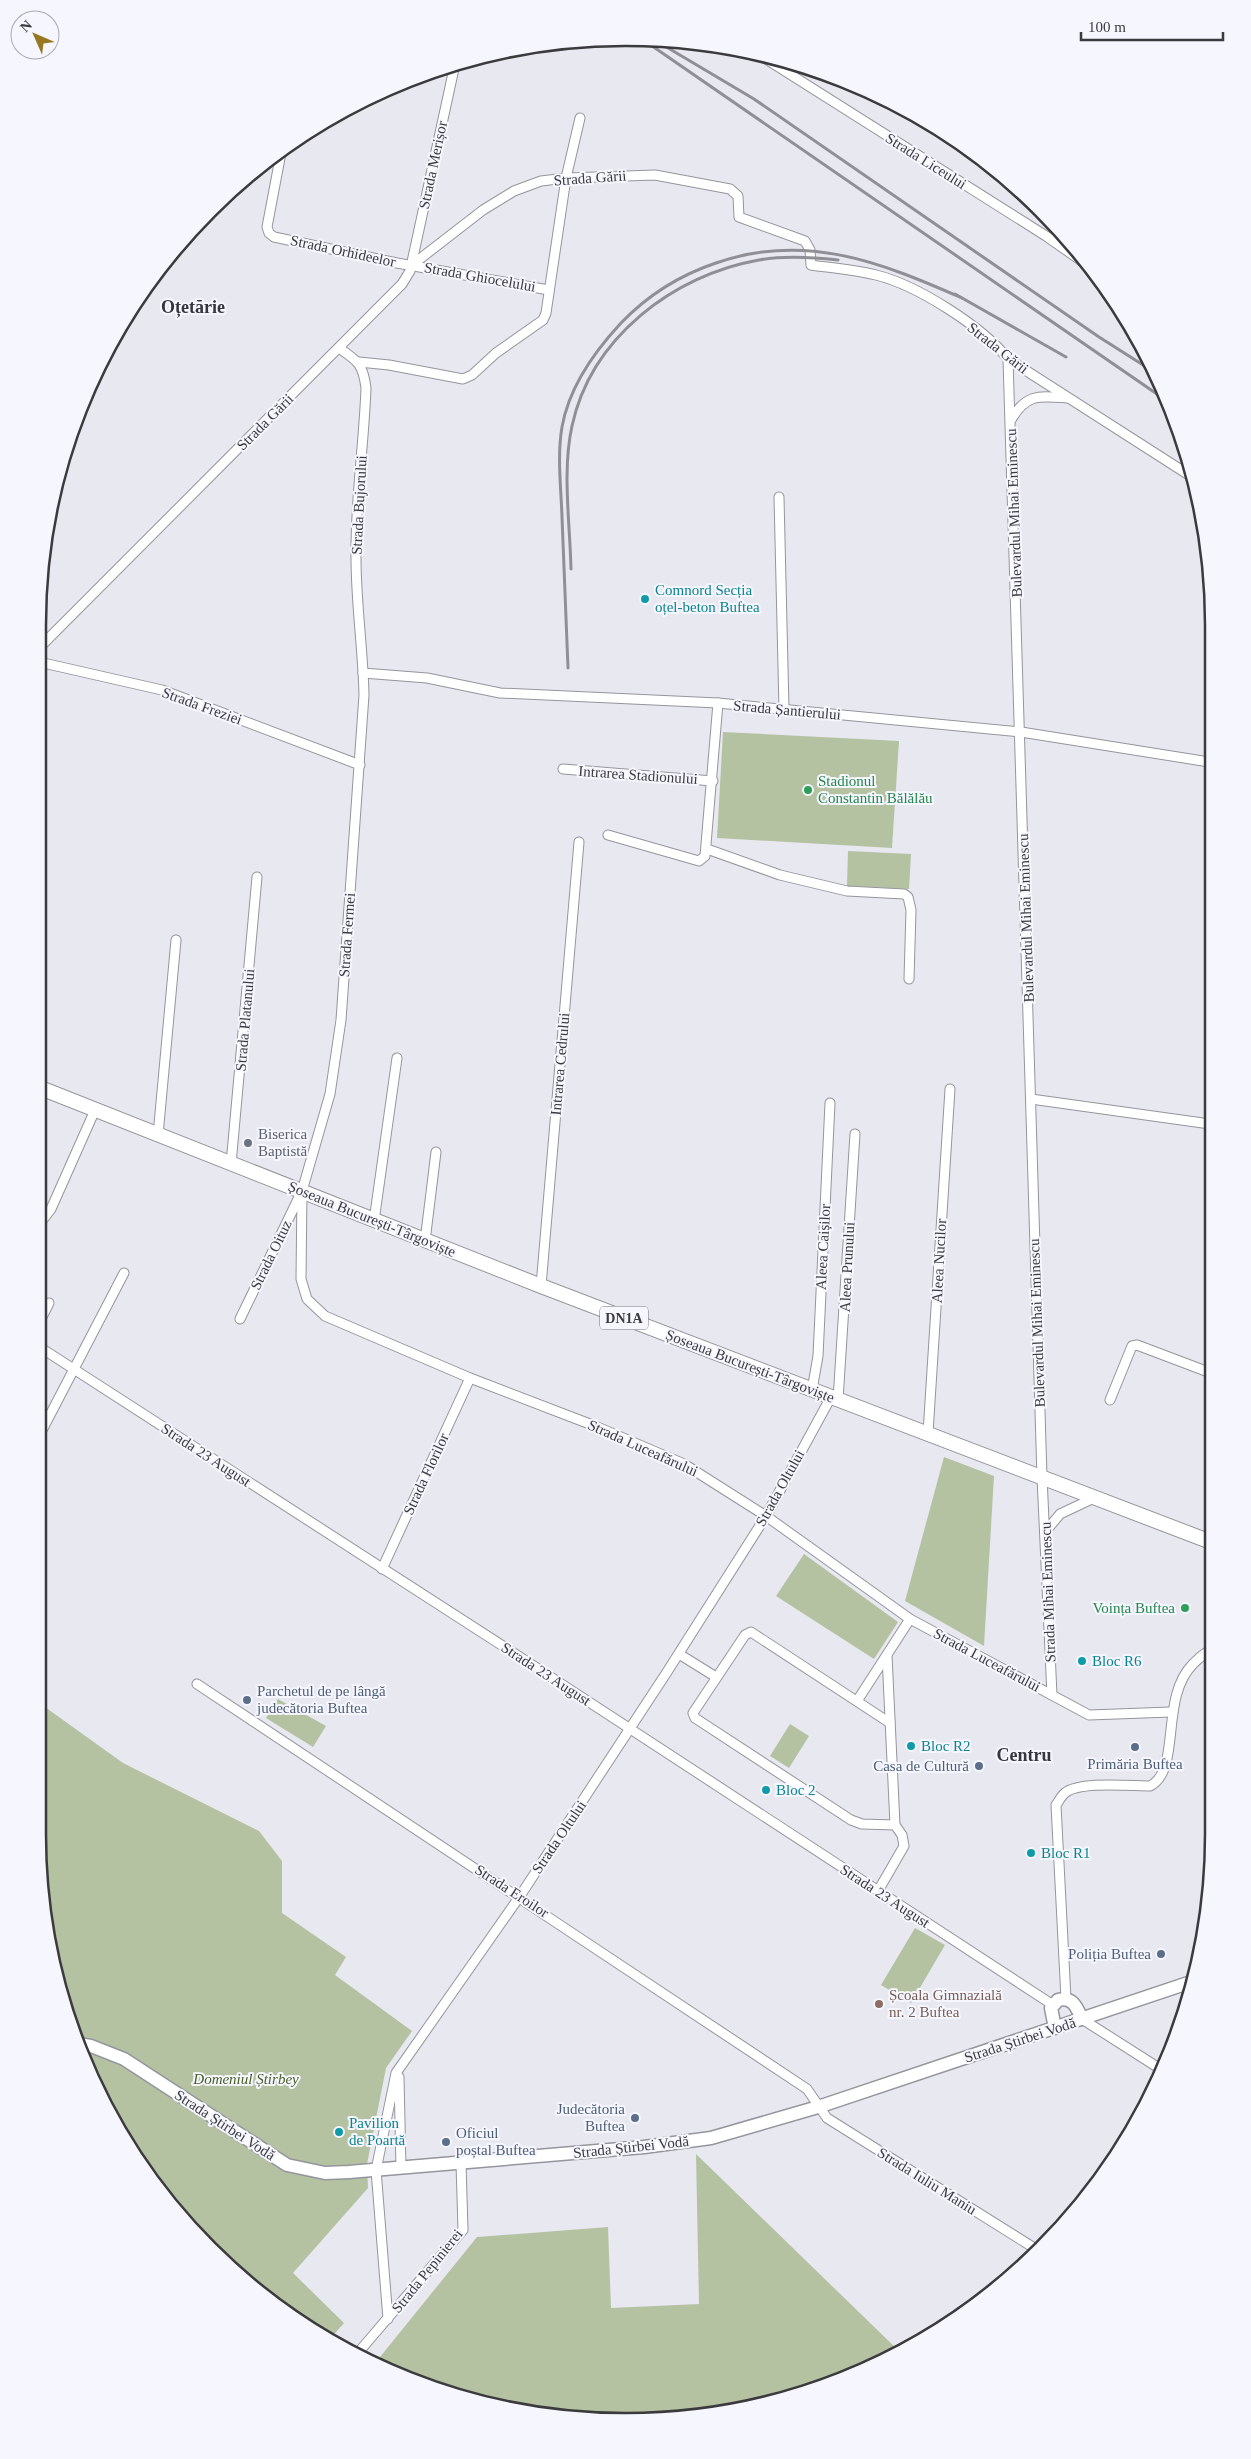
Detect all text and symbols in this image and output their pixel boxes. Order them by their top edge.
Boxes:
north arrow [10,10,60,60]
scale bar [1081,10,1224,42]
text: N [17,17,35,35]
text: 100 m [1088,19,1126,35]
street label: Strada Merișor [416,120,451,211]
street label: Strada Liceului [883,130,969,192]
street label: Strada Gării [553,167,627,189]
street label: Strada Orhideelor [289,232,397,270]
street label: Strada Ghiocelului [423,259,537,295]
district label: Oțetărie [161,297,225,318]
street label: Strada Gării [964,319,1032,377]
street label: Strada Gării [234,391,296,453]
street label: Bulevardul Mihai Eminescu [1003,428,1025,598]
street label: Strada Bujorului [348,455,370,555]
place label: Comnord Secția oțel-beton Buftea [655,582,760,616]
marker: Comnord Secția oțel-beton Buftea [639,593,651,605]
street label: Strada Freziei [160,684,244,728]
street label: Strada Șantierului [732,697,841,724]
street label: Intrarea Stadionului [578,763,698,787]
place label: Stadionul Constantin Bălălău [818,773,933,806]
marker: Stadionul Constantin Bălălău [802,784,814,796]
street label: Bulevardul Mihai Eminescu [1015,833,1037,1003]
street label: Strada Fermei [336,892,358,978]
street label: Strada Platanului [233,968,257,1072]
street label: Intrarea Cedrului [548,1012,572,1116]
place label: Biserica Baptistă [258,1126,308,1159]
marker: Biserica Baptistă [242,1137,254,1149]
street label: Șoseaua București-Târgoviște [286,1178,458,1261]
street label: Aleea Caișilor [813,1204,834,1291]
street label: Strada Oituz [247,1217,295,1292]
street label: Aleea Nucilor [929,1218,949,1304]
street label: Aleea Prunului [837,1221,857,1313]
street label: Bulevardul Mihai Eminescu [1026,1238,1048,1408]
road number: DN1A [600,1306,648,1330]
street label: Șoseaua București-Târgoviște [663,1326,837,1407]
street label: Strada Luceafărului [586,1417,700,1479]
street label: Strada 23 August [158,1420,254,1490]
street label: Strada Florilor [400,1431,452,1517]
street label: Strada Oltului [753,1447,807,1529]
street label: Strada Mihai Eminescu [1038,1521,1058,1663]
place label: Voința Buftea [1092,1600,1175,1617]
marker: Voința Buftea [1179,1602,1191,1614]
street label: Strada Luceafărului [931,1625,1043,1695]
street label: Strada 23 August [498,1639,594,1709]
place label: Bloc R6 [1092,1653,1142,1669]
marker: Bloc R6 [1076,1655,1088,1667]
place label: Parchetul de pe lângă judecătoria Buftea [256,1683,386,1716]
marker: Parchetul de pe lângă judecătoria Buftea [241,1694,253,1706]
place label: Bloc R2 [921,1738,971,1754]
marker: Bloc R2 [905,1740,917,1752]
marker: Primăria Buftea [1129,1741,1141,1753]
district label: Centru [997,1745,1052,1765]
place label: Primăria Buftea [1087,1756,1183,1772]
place label: Casa de Cultură [873,1758,969,1774]
marker: Casa de Cultură [973,1760,985,1772]
place label: Bloc 2 [776,1782,816,1798]
marker: Bloc 2 [760,1784,772,1796]
street label: Strada Oltului [529,1797,589,1877]
place label: Bloc R1 [1041,1845,1091,1861]
marker: Bloc R1 [1025,1847,1037,1859]
street label: Strada Eroilor [472,1861,552,1921]
street label: Strada 23 August [837,1861,933,1931]
place label: Poliția Buftea [1068,1946,1151,1963]
marker: Poliția Buftea [1155,1948,1167,1960]
place label: Școala Gimnazială nr. 2 Buftea [889,1987,1002,2020]
marker: Școala Gimnazială nr. 2 Buftea [873,1998,885,2010]
street label: Strada Știrbei Vodă [962,2014,1078,2066]
park label: Domeniul Știrbey [192,2071,299,2088]
street label: Strada Știrbei Vodă [171,2087,278,2164]
place label: Judecătoria Buftea [557,2101,625,2134]
marker: Judecătoria Buftea [629,2112,641,2124]
place label: Pavilion de Poartă [349,2115,406,2148]
place label: Oficiul poștal Buftea [456,2125,536,2159]
marker: Pavilion de Poartă [333,2126,345,2138]
street label: Strada Știrbei Vodă [572,2133,690,2162]
marker: Oficiul poștal Buftea [440,2136,452,2148]
street label: Strada Iuliu Maniu [875,2144,980,2218]
street label: Strada Pepinierei [388,2226,466,2316]

